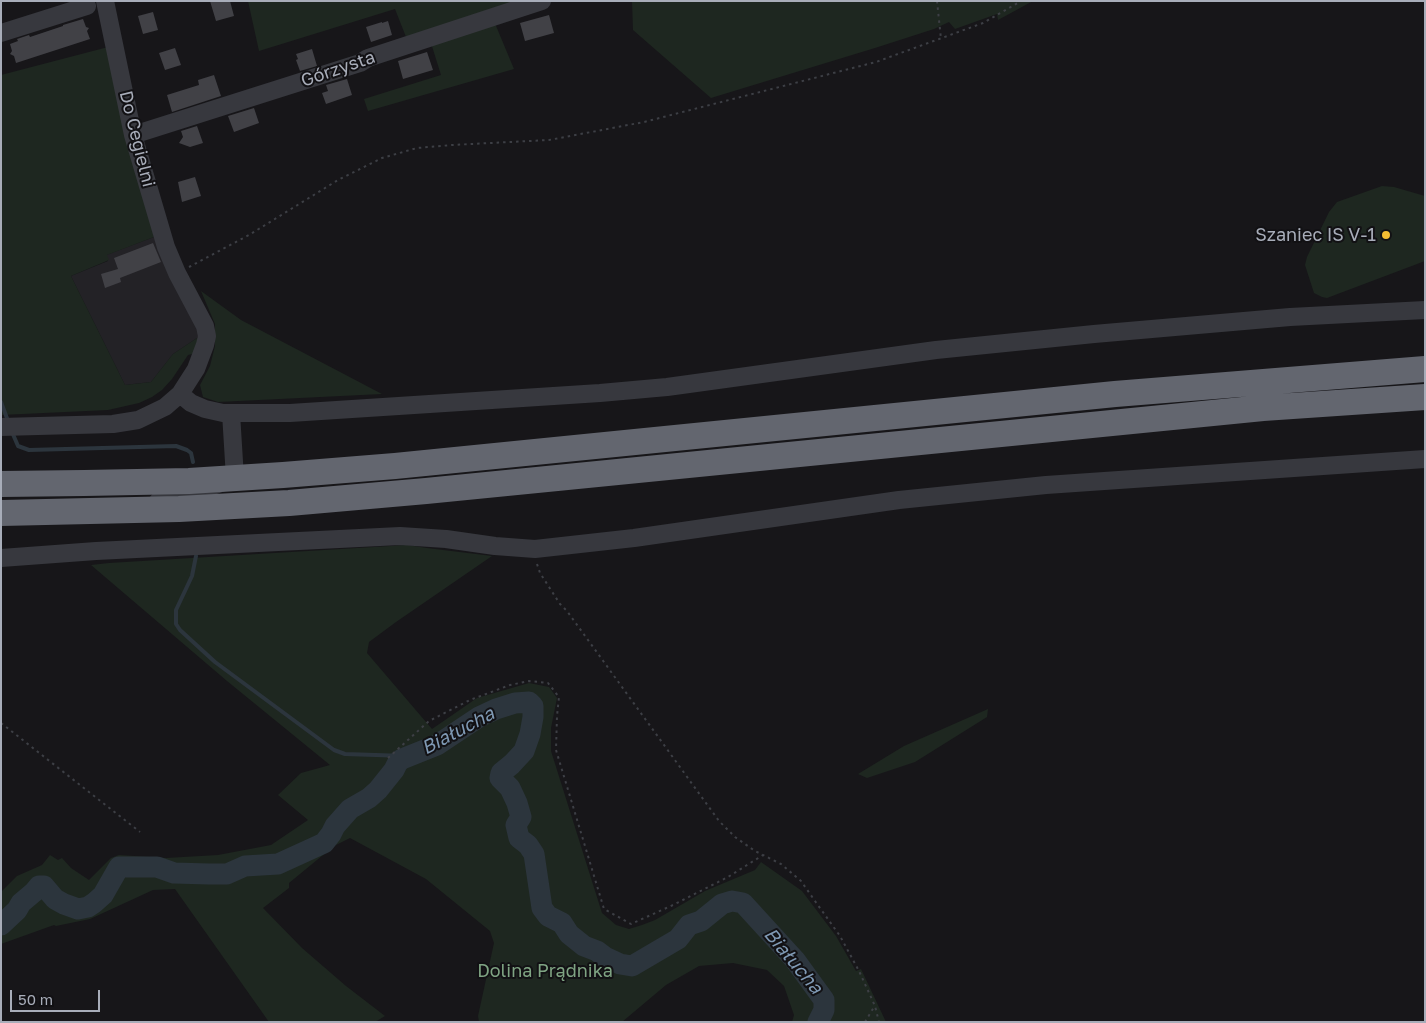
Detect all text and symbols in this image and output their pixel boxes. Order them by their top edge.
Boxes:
street label: Górzysta [298,46,378,92]
street label: Do Cegielni [115,89,159,189]
place label: Szaniec IS V-1 [1255,224,1376,246]
marker: Szaniec IS V-1 [1380,229,1392,241]
water label: Białucha [418,702,498,760]
water label: Białucha [759,923,827,999]
park label: Dolina Prądnika [477,960,613,982]
scale bar [12,980,102,1012]
text: 50 m [18,990,53,1008]

